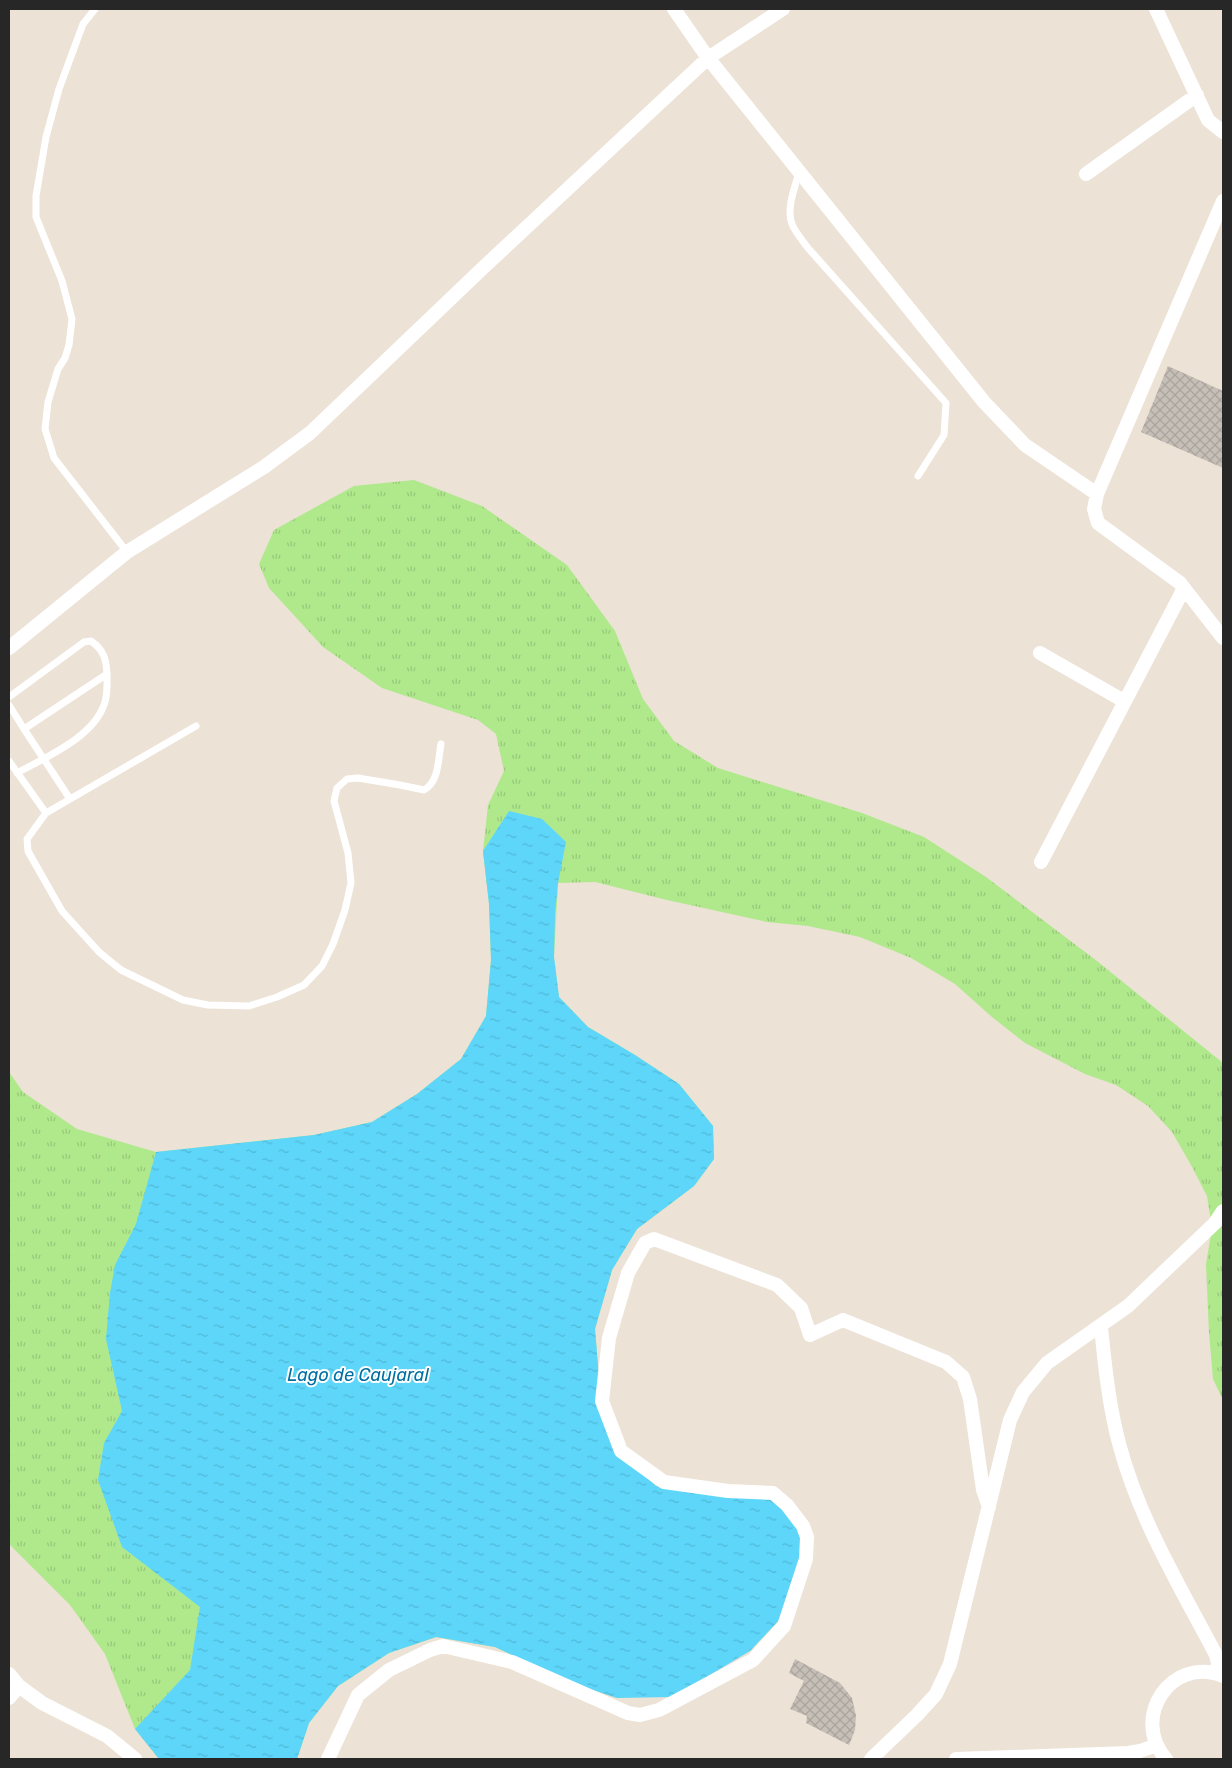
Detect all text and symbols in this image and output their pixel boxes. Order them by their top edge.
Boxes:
water label: Lago de Caujaral [287,1364,429,1386]

